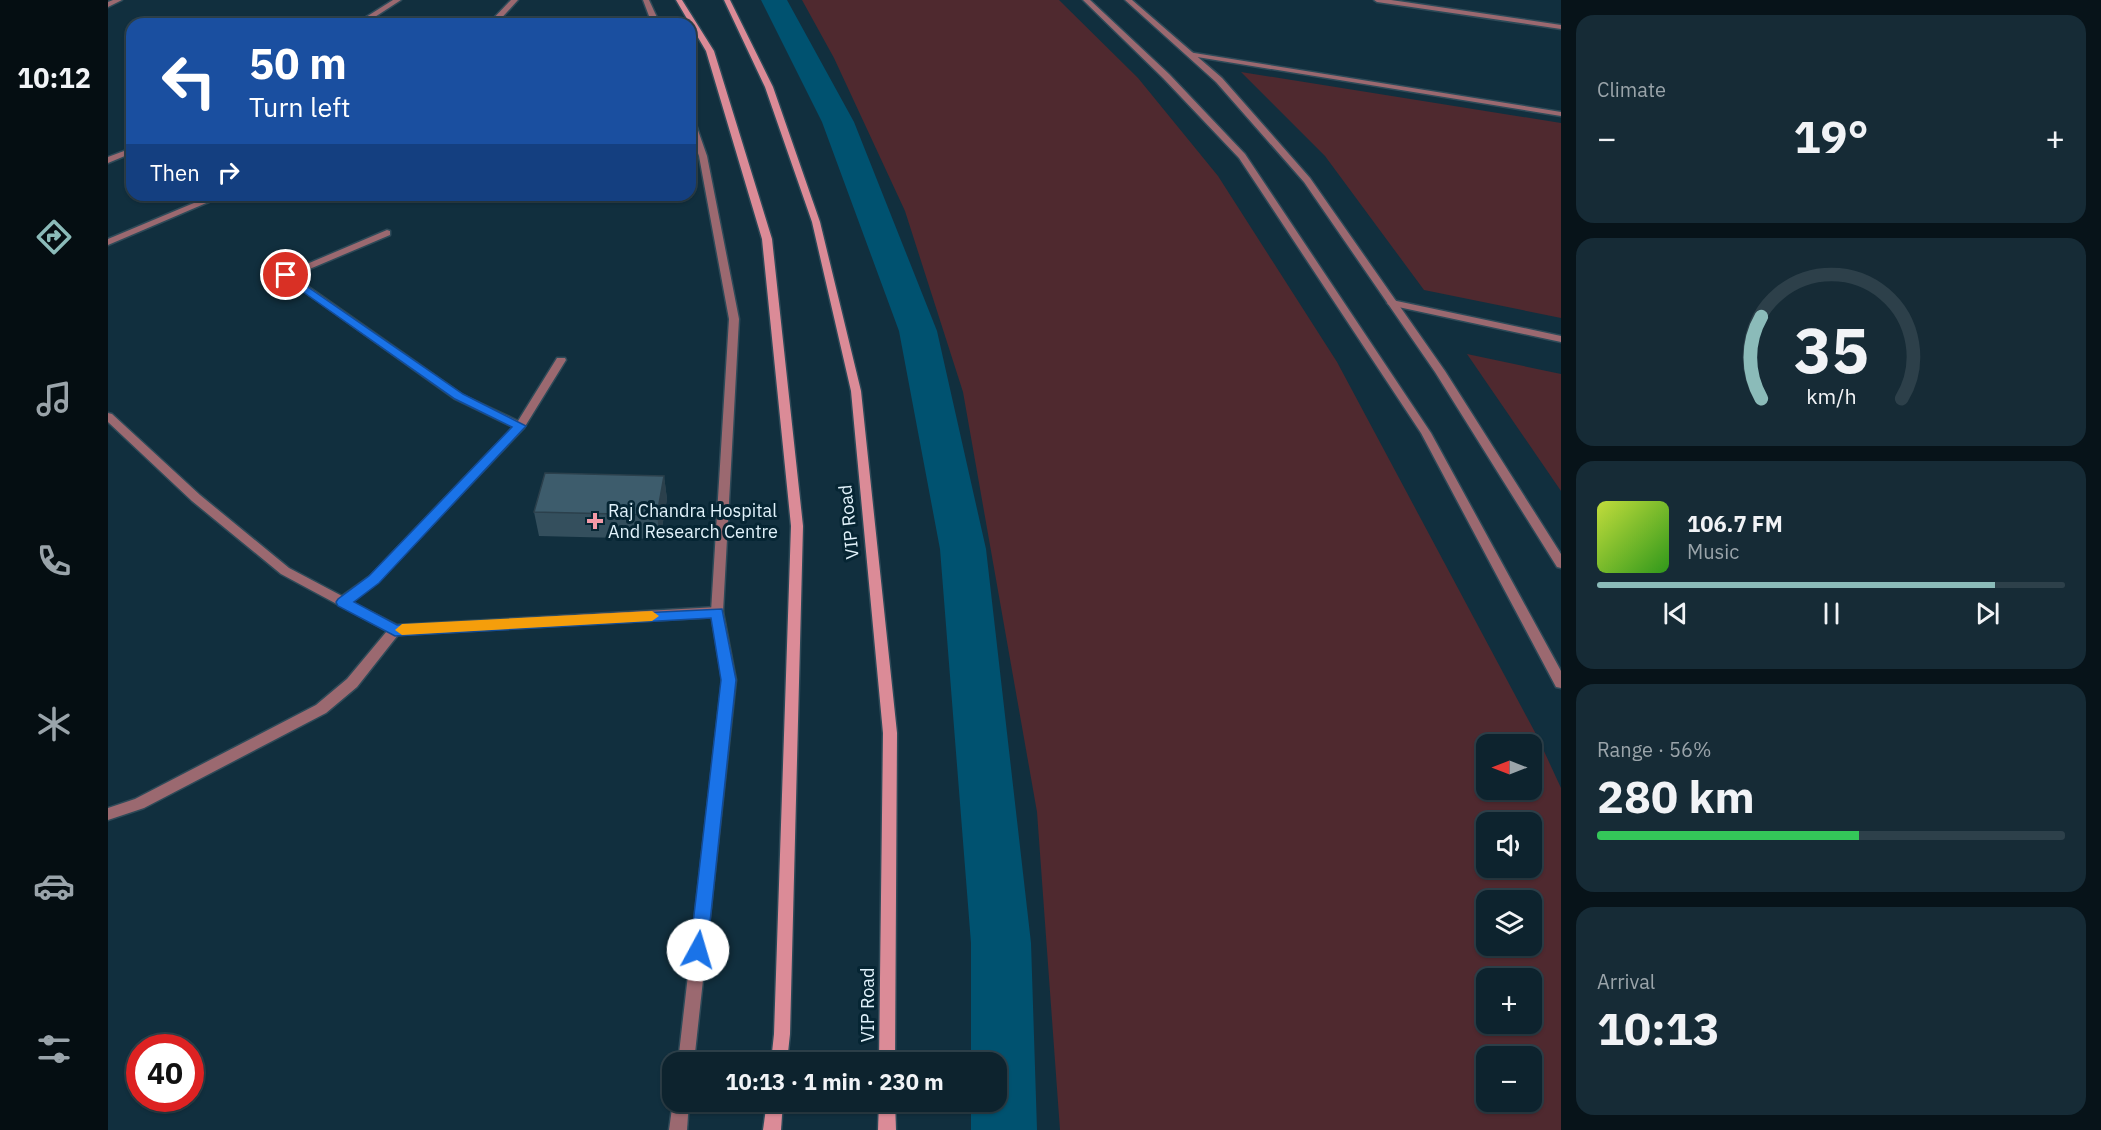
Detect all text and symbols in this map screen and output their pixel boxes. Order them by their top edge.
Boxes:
text: 50 m [249,36,347,91]
icon: left [150,42,228,120]
text: 10:12 [17,60,91,95]
text: Climate [1597,76,1666,103]
text: Turn left [249,89,350,124]
text: 19° [1793,107,1869,165]
text: − [1597,116,1617,159]
text: + [2045,116,2065,159]
icon: right [212,156,245,189]
text: Then [150,158,200,187]
icon: directions [33,216,75,258]
pin [260,249,311,300]
icon: arrive [269,258,302,291]
text: 35 [1794,309,1868,390]
icon: music [33,378,75,420]
text: km/h [1806,382,1856,410]
street label: VIP Road [833,484,864,560]
place label: Raj Chandra Hospital And Research Centre [608,499,778,543]
text: 106.7 FM [1687,509,1783,538]
marker: Raj Chandra Hospital And Research Centre [586,512,604,530]
text: Music [1687,538,1739,565]
icon: phone [33,540,75,582]
icon: previous [1659,597,1692,630]
icon: pause [1815,597,1848,630]
icon: next [1971,597,2004,630]
icon: climate [33,703,75,745]
north arrow [1476,734,1542,800]
map controls [1476,734,1542,1112]
text: Range · 56% [1597,736,1712,763]
text: 280 km [1597,767,1755,825]
button: sound [1476,812,1542,878]
icon: car [33,865,75,907]
button: layers [1476,890,1542,956]
position arrow [666,918,730,982]
street label: VIP Road [856,968,879,1042]
button: + [1476,968,1542,1034]
text: Arrival [1597,968,1655,995]
text: 10:13 [1597,999,1720,1057]
icon: filters [33,1028,75,1070]
speed limit sign: 40 [126,1034,204,1112]
button: − [1476,1046,1542,1112]
text: 10:13 · 1 min · 230 m [725,1067,944,1096]

